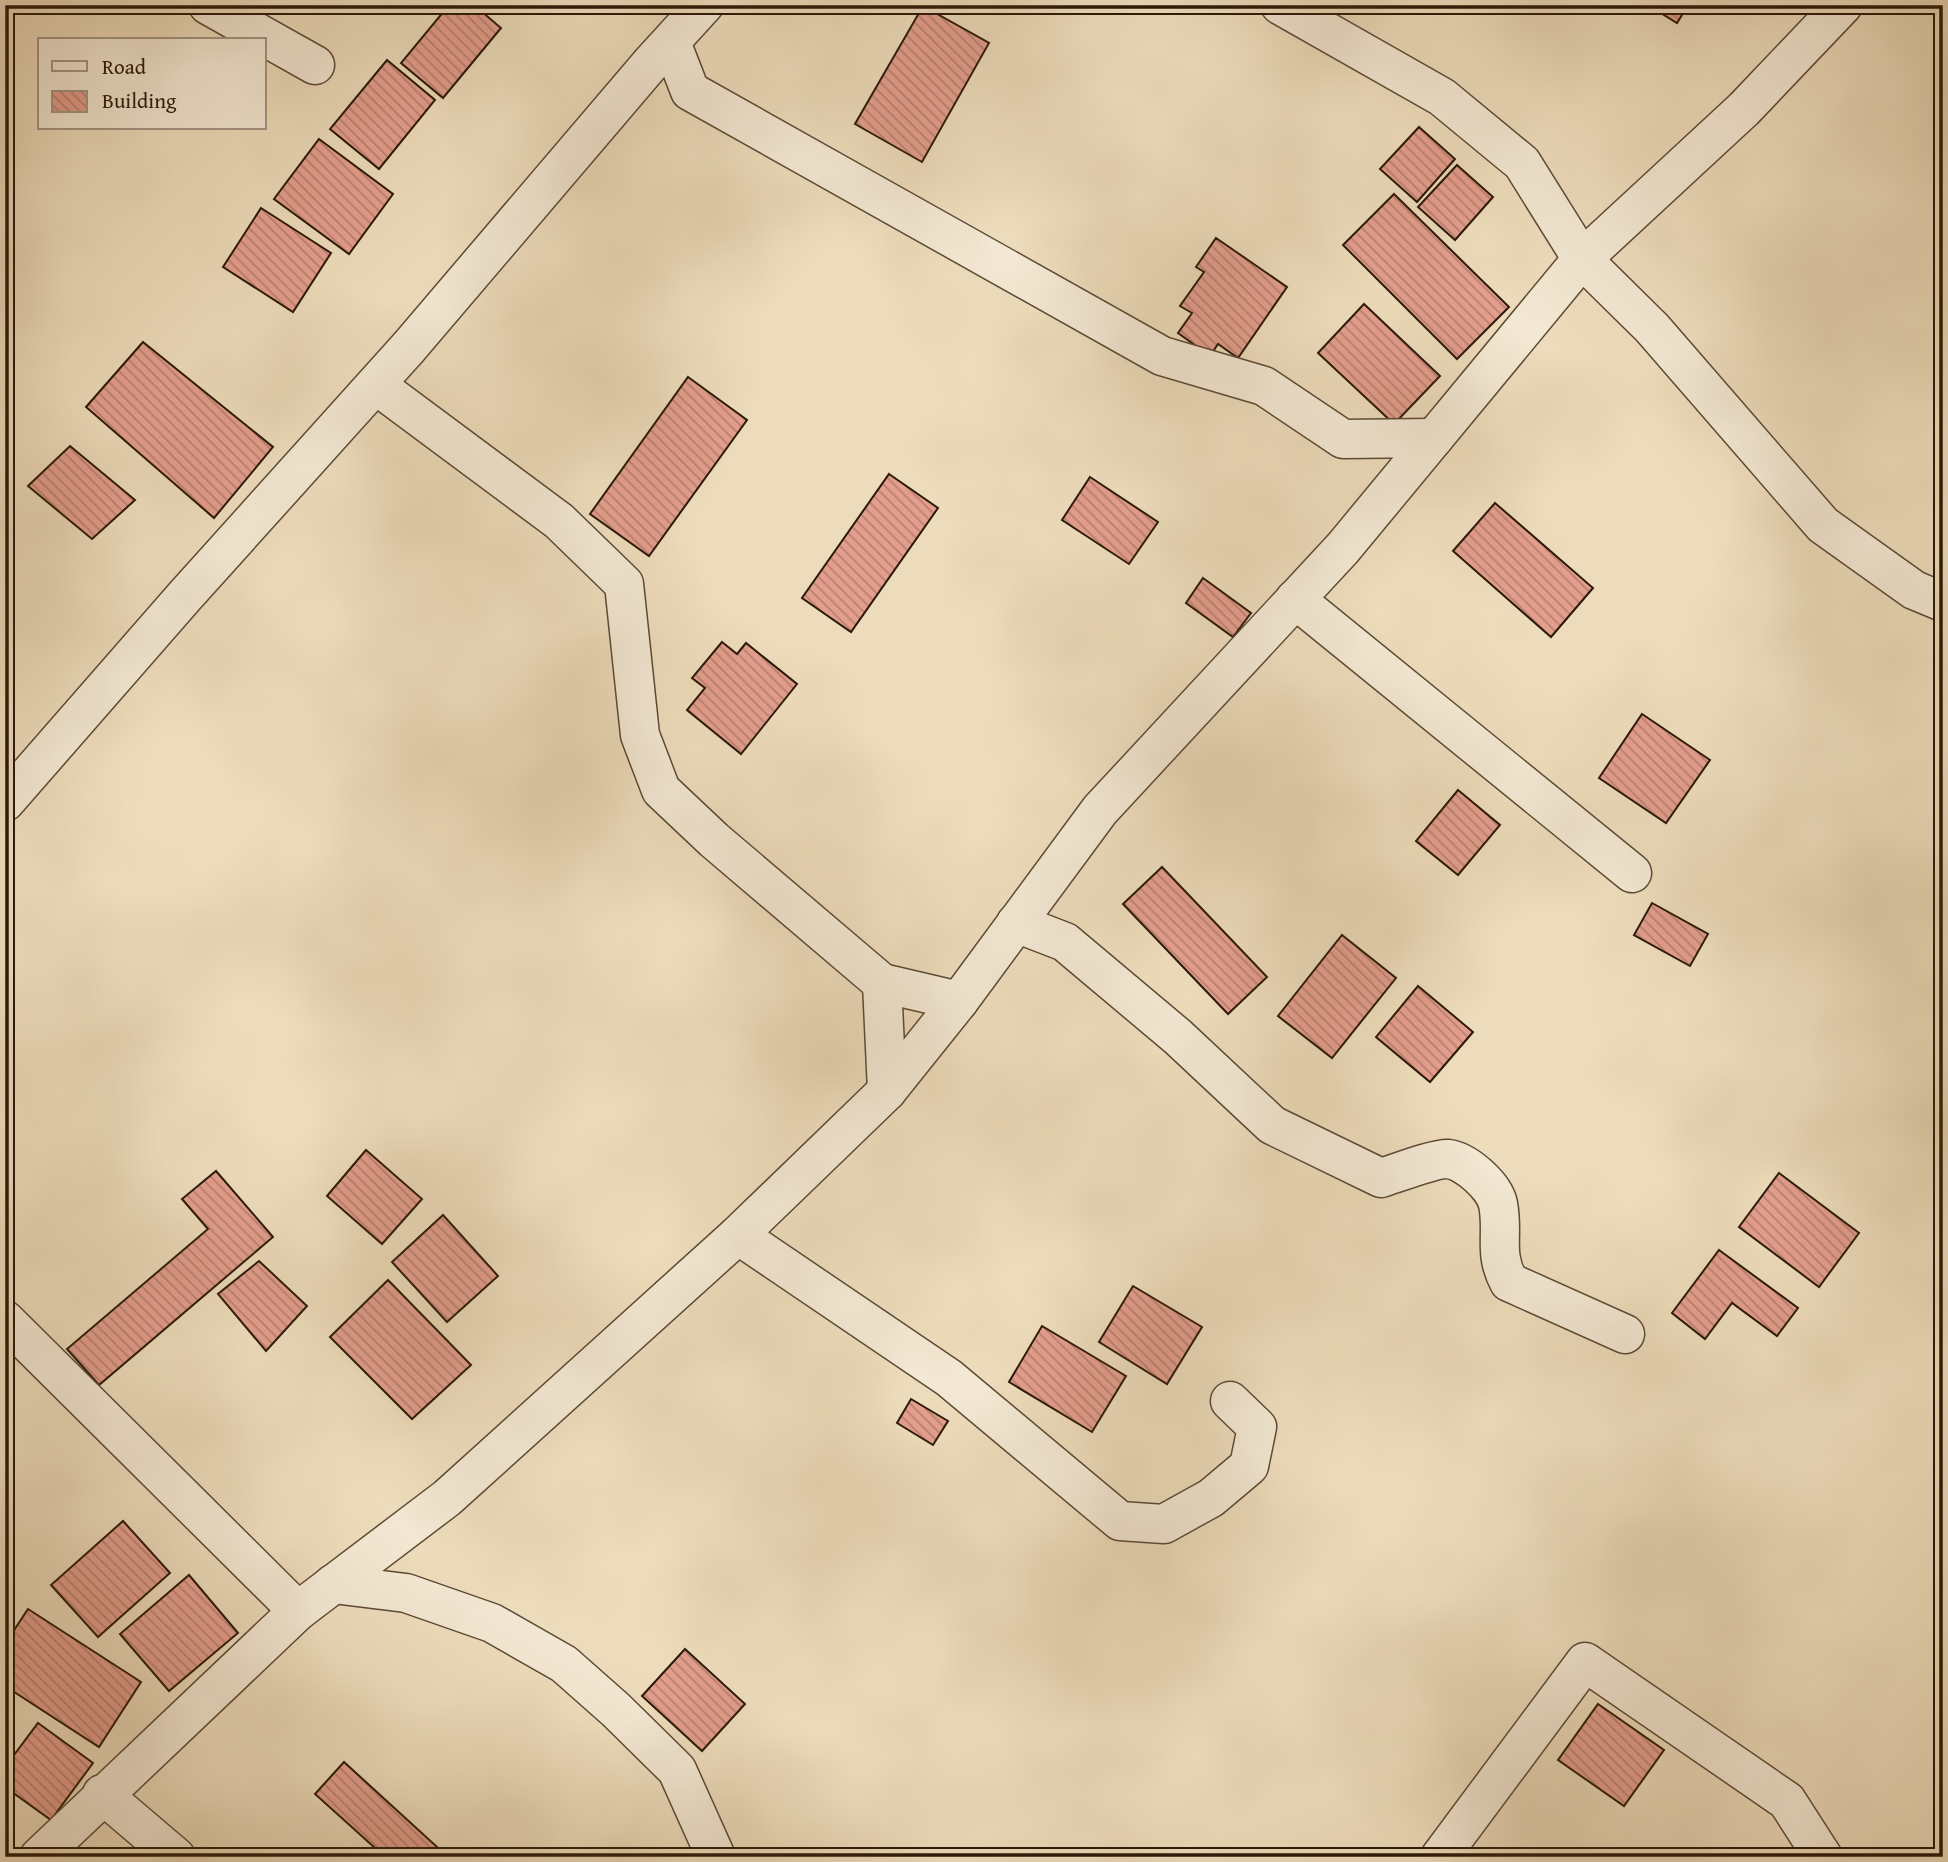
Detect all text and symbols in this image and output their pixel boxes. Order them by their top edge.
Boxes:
legend [38,38,266,130]
text: Road [102,51,147,82]
text: Building [102,85,177,116]

